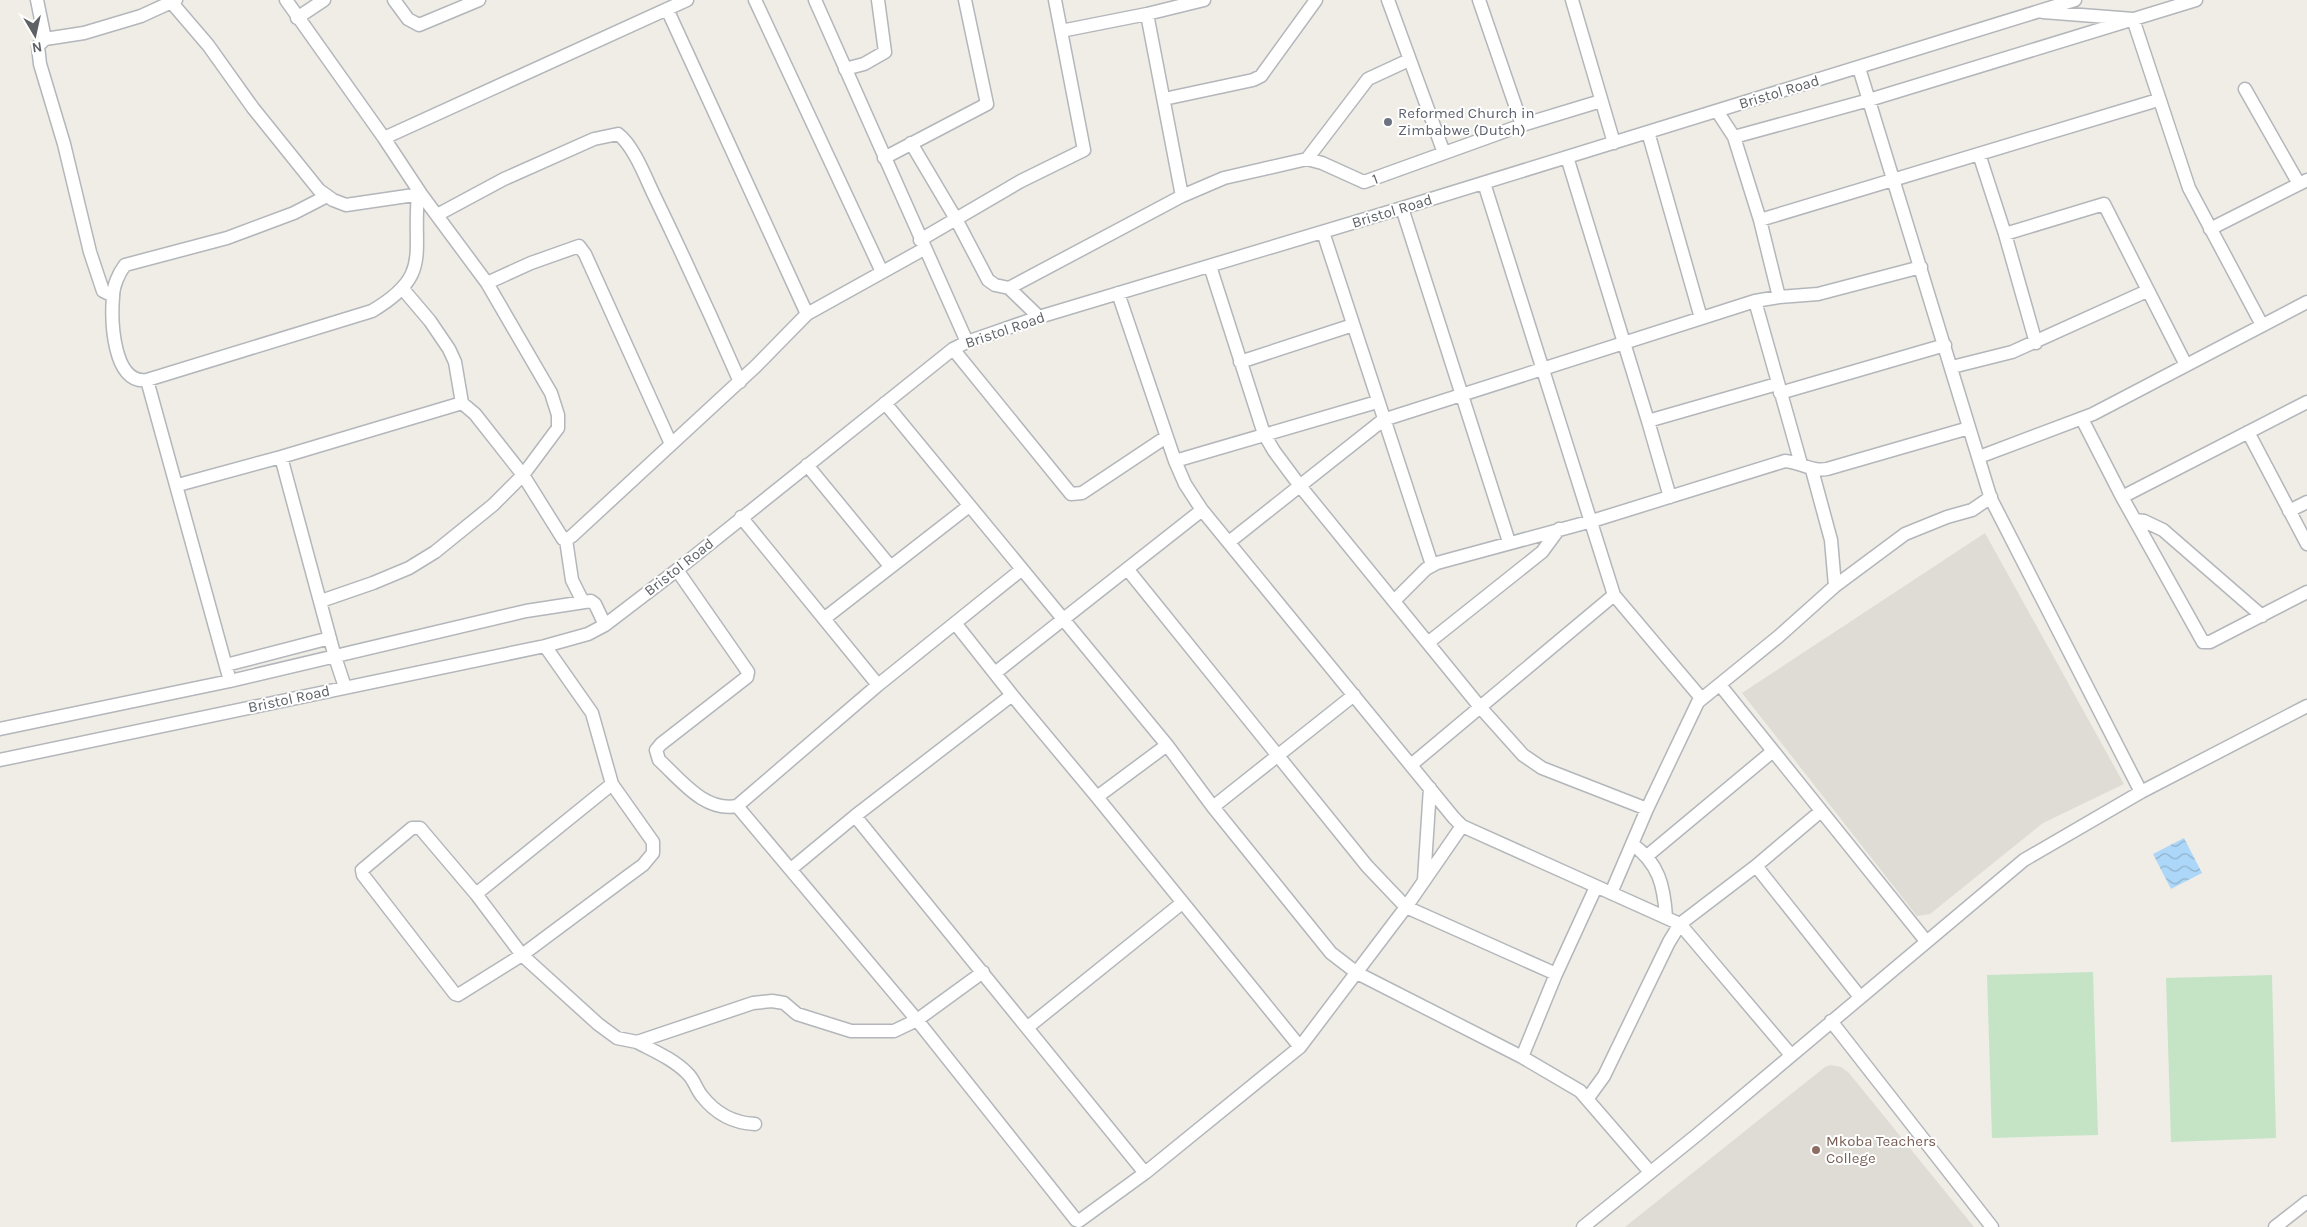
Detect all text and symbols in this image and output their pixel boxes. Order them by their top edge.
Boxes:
north arrow [10,10,60,60]
text: N [31,38,43,57]
street label: Bristol Road [1737,71,1821,113]
place label: Reformed Church in Zimbabwe (Dutch) [1398,104,1534,139]
marker: Reformed Church in Zimbabwe (Dutch) [1382,116,1394,128]
street label: 1 [1370,170,1380,188]
street label: Bristol Road [1350,190,1434,232]
street label: Bristol Road [963,308,1047,352]
street label: Bristol Road [641,534,717,600]
street label: Bristol Road [246,682,332,716]
place label: Mkoba Teachers College [1826,1132,1936,1167]
marker: Mkoba Teachers College [1810,1144,1822,1156]

